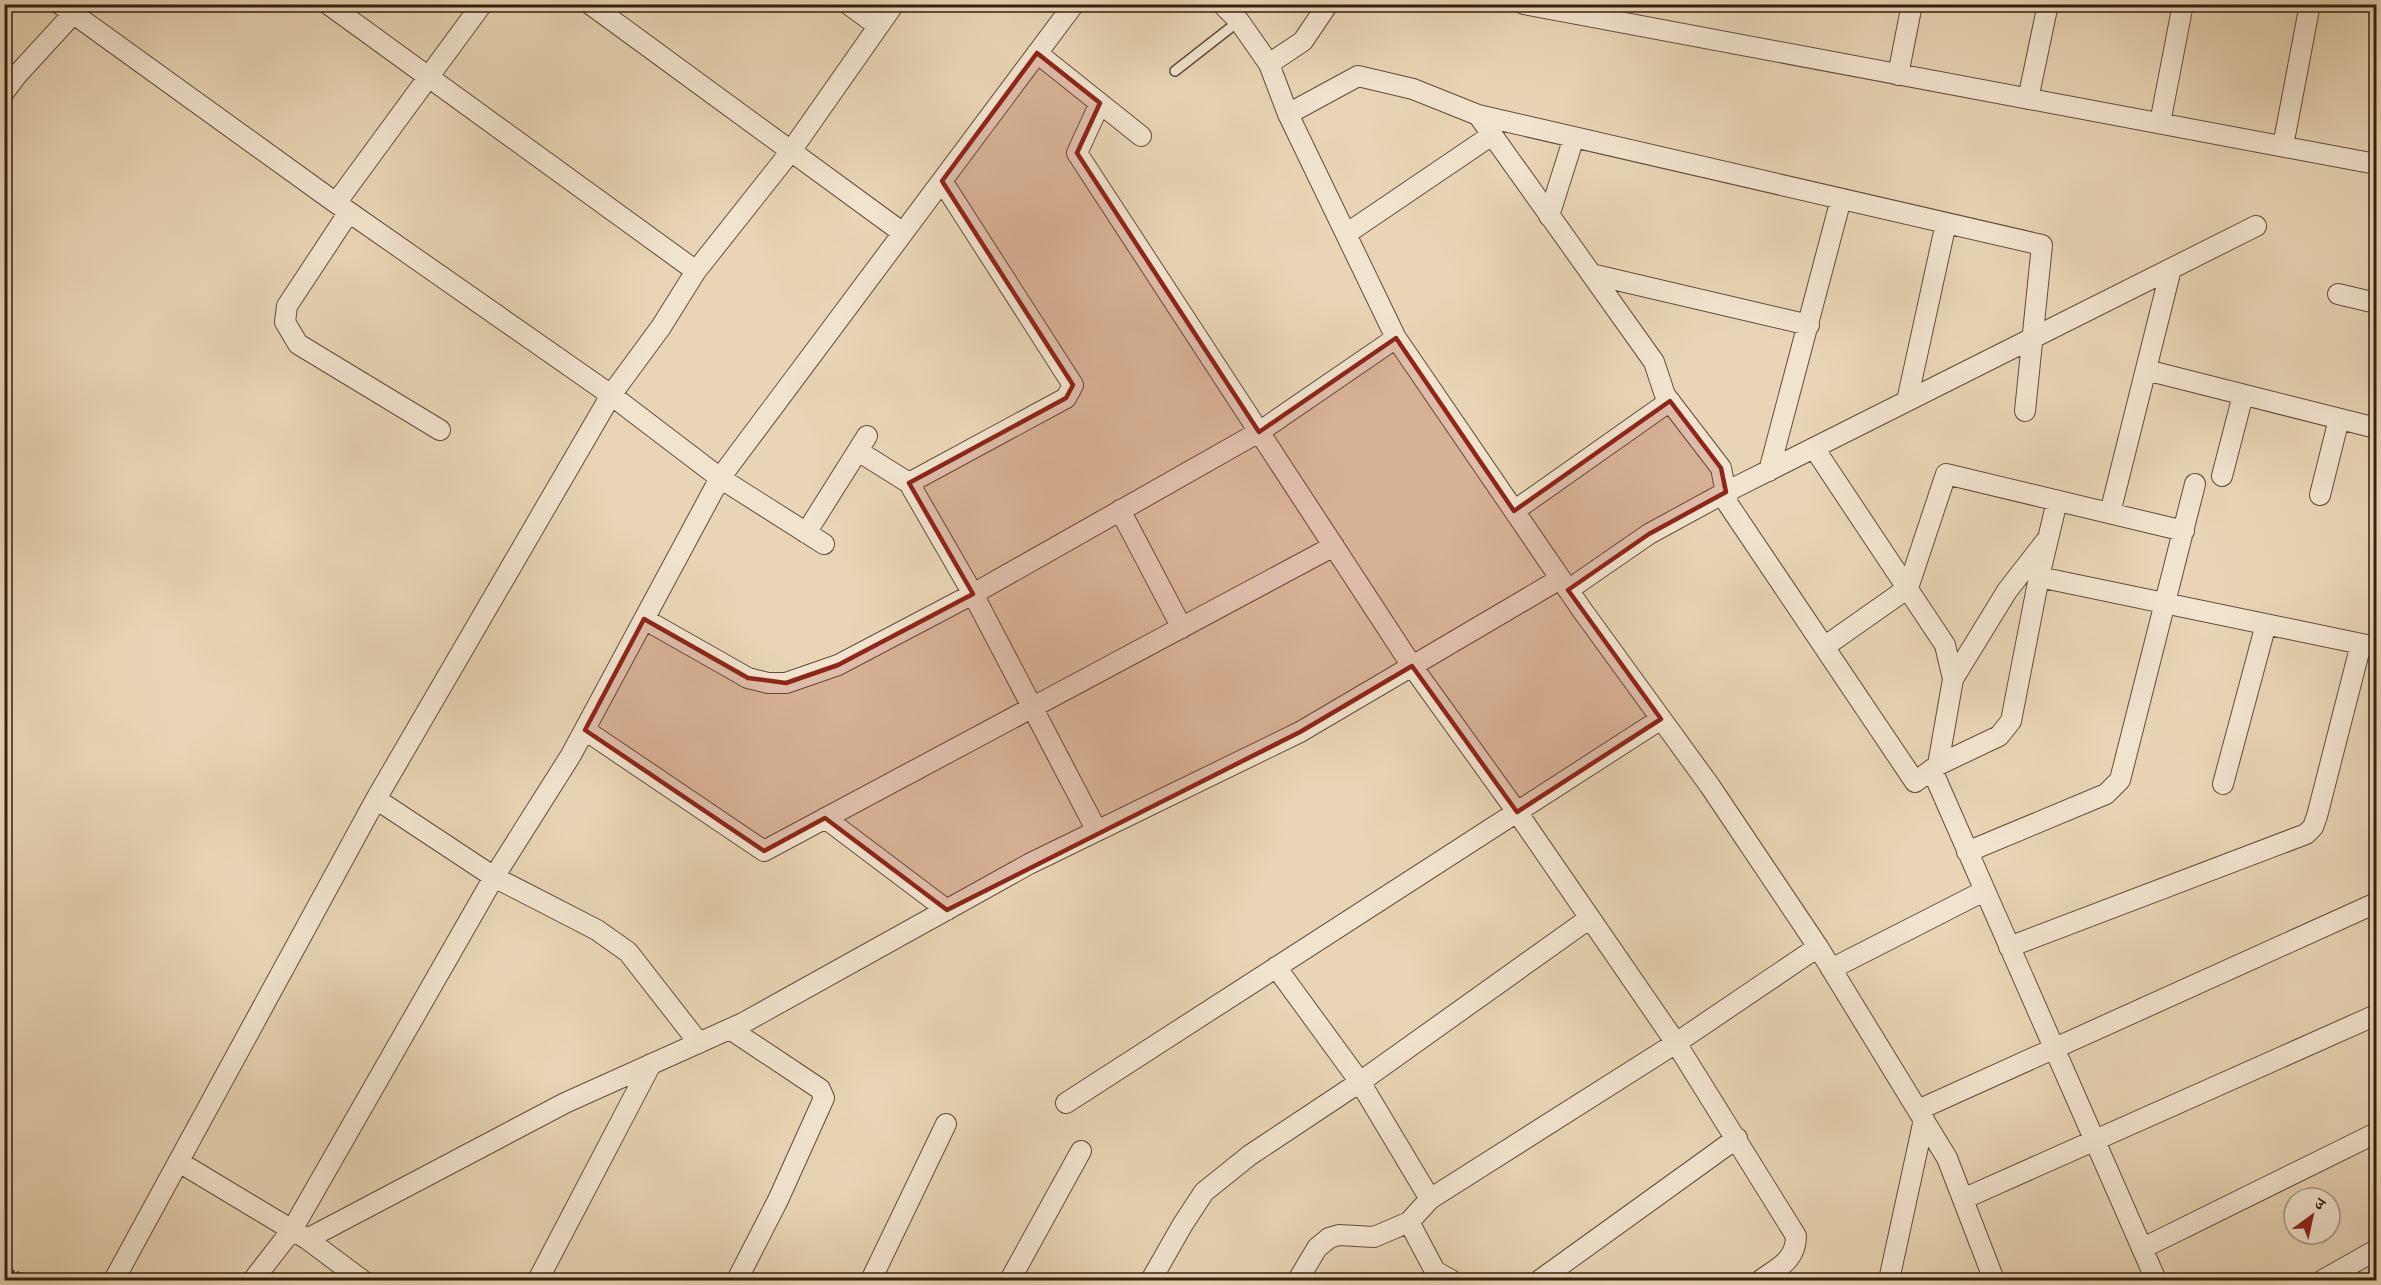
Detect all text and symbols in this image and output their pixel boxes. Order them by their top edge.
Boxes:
north arrow [2282,1186,2342,1246]
text: उ [2310,1193,2330,1216]

